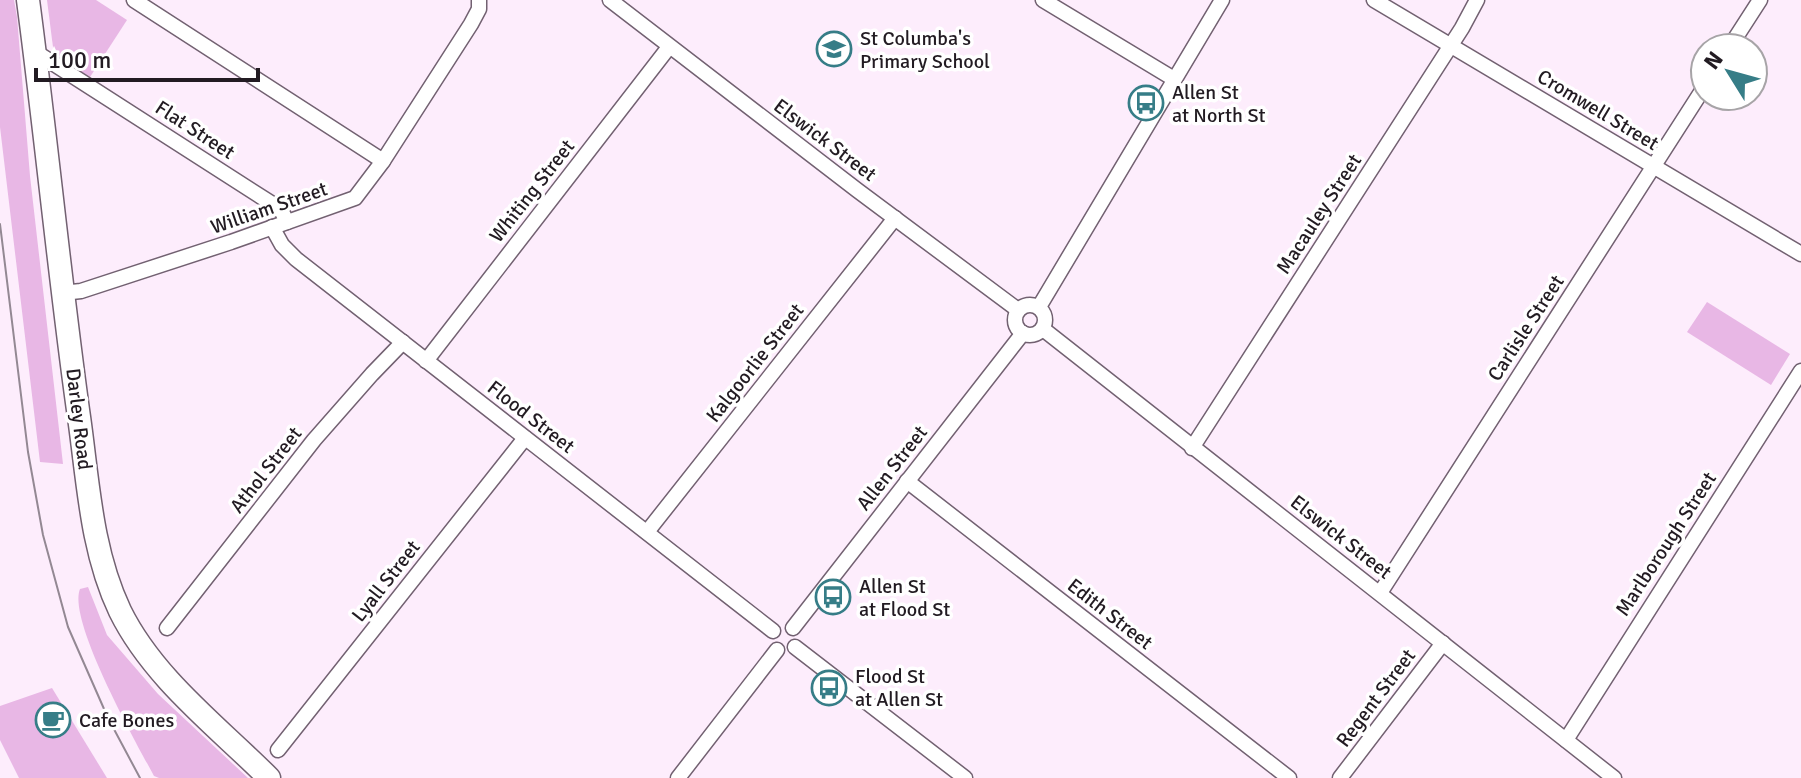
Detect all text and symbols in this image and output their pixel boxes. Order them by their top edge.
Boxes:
place label: St Columba's Primary School [860,26,990,74]
school or university icon: St Columba's Primary School [815,30,853,68]
scale bar [36,32,258,82]
north arrow [1689,32,1769,112]
text: 100 m [48,45,111,75]
text: N [1698,46,1729,75]
street label: Cromwell Street [1533,64,1663,156]
place label: Allen St at North St [1172,80,1266,128]
bus stop icon: Allen St at North St [1127,84,1165,122]
street label: Elswick Street [769,93,881,187]
street label: Flat Street [151,95,239,165]
street label: Whiting Street [484,135,580,247]
street label: Macauley Street [1271,149,1367,279]
street label: William Street [207,176,331,240]
street label: Carlisle Street [1482,270,1570,386]
street label: Kalgoorlie Street [701,298,809,428]
street label: Darley Road [60,367,98,471]
street label: Flood Street [482,375,580,459]
street label: Allen Street [851,421,933,515]
street label: Athol Street [225,422,307,518]
street label: Marlborough Street [1610,467,1722,621]
street label: Elswick Street [1285,490,1397,584]
street label: Lyall Street [346,535,426,627]
street label: Edith Street [1062,573,1158,655]
place label: Allen St at Flood St [859,574,950,622]
bus stop icon: Allen St at Flood St [814,578,852,616]
street label: Regent Street [1331,644,1421,752]
place label: Flood St at Allen St [855,664,943,712]
bus stop icon: Flood St at Allen St [810,669,848,707]
cafe icon: Cafe Bones [34,701,72,739]
place label: Cafe Bones [79,708,174,733]

